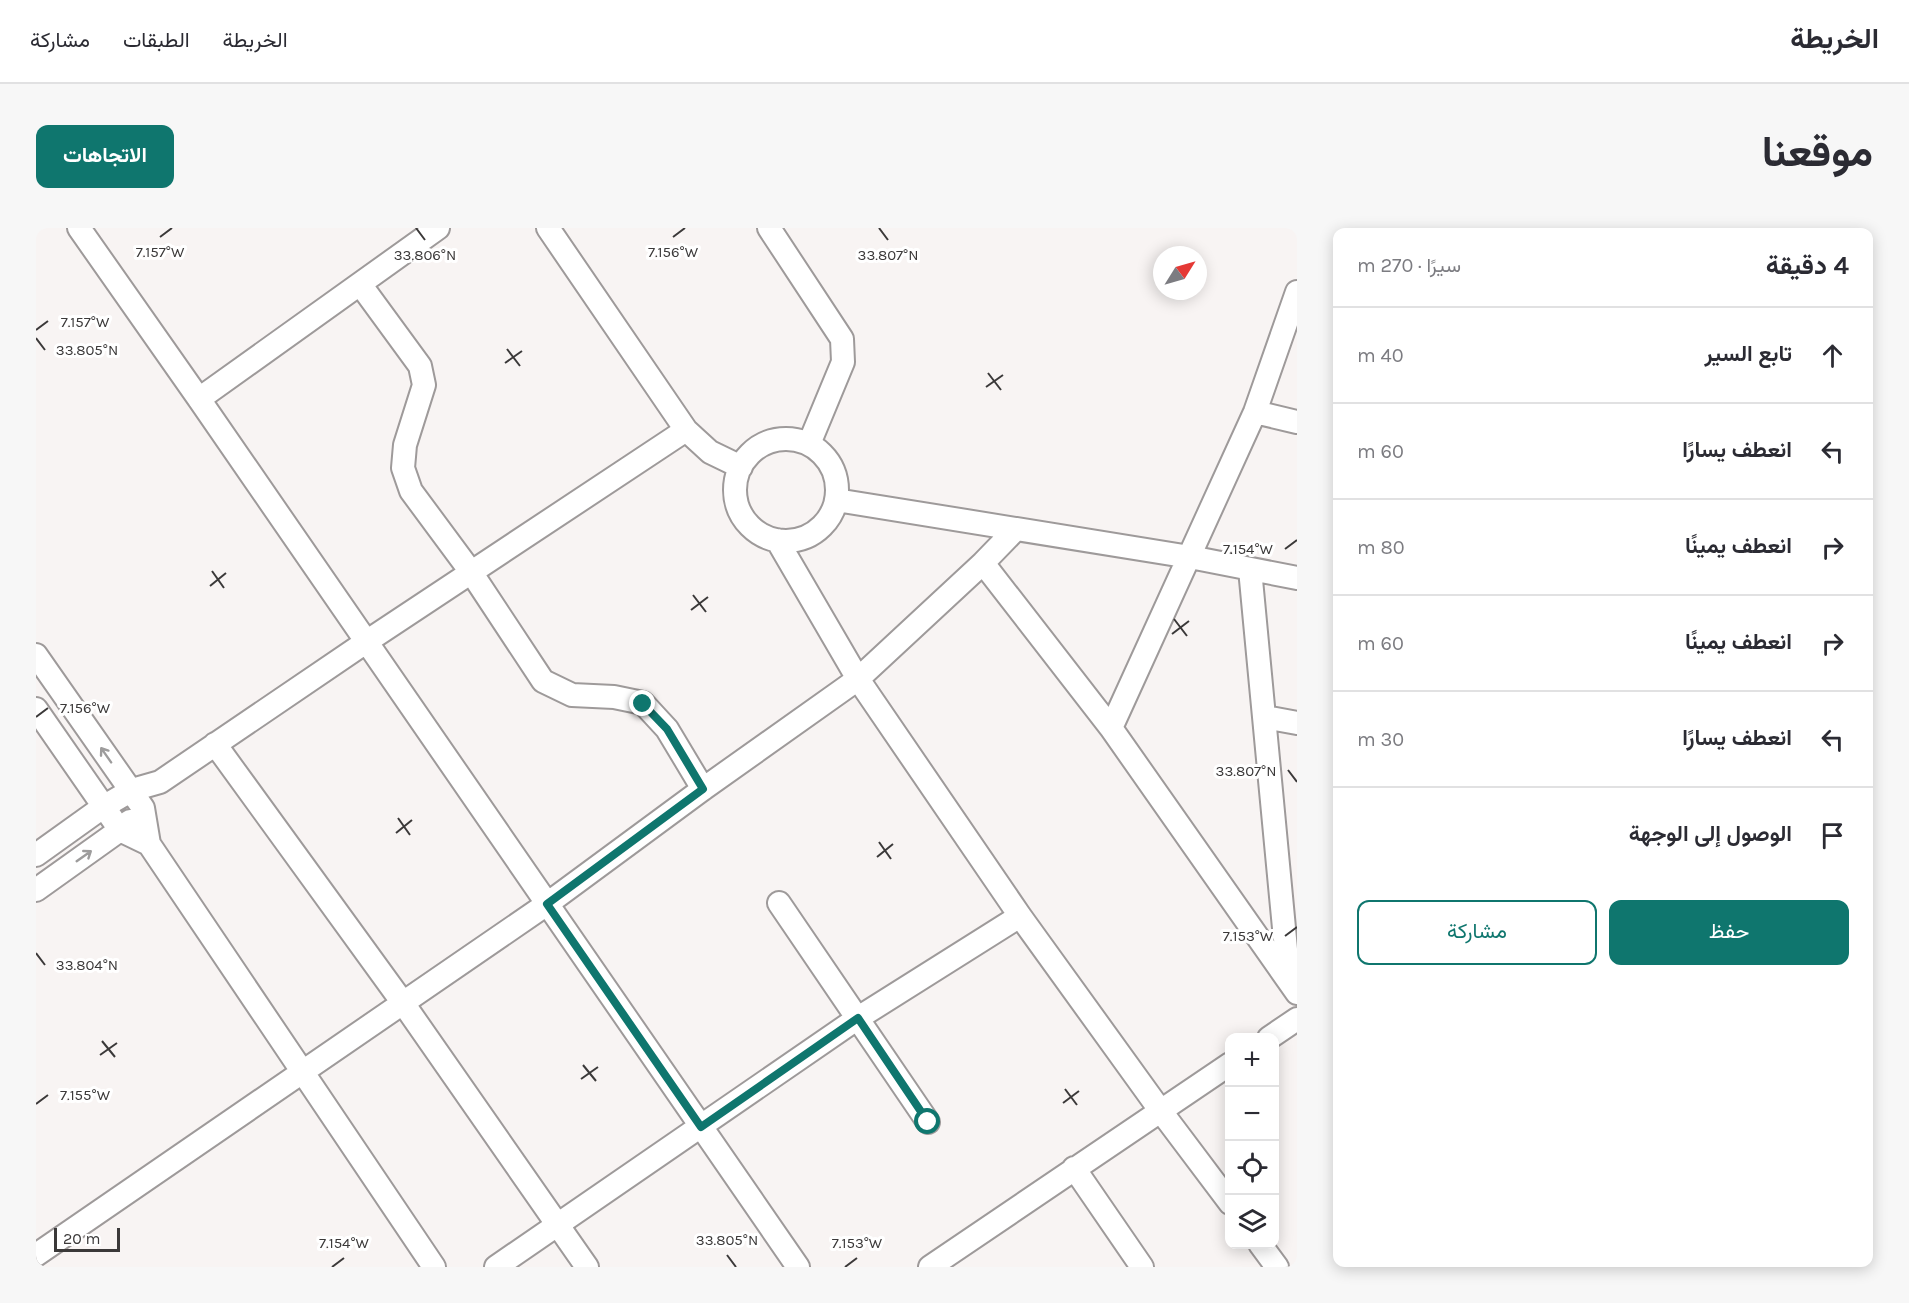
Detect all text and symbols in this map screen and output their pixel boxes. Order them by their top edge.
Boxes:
text: الخريطة [1790,22,1879,55]
text: مشاركة [30,28,90,52]
text: الطبقات [123,28,190,52]
text: الخريطة [223,28,288,52]
button: الاتجاهات [36,125,174,188]
text: موقعنا [1762,127,1873,177]
text: 7.157°W [136,243,185,261]
text: 7.156°W [648,243,699,261]
text: 33.806°N [394,246,456,264]
text: 33.807°N [858,246,918,264]
north arrow [1153,246,1207,300]
text: 4 دقيقة [1766,250,1849,281]
text: سيرًا · 270 m [1357,254,1461,277]
text: 7.157°W [61,313,110,331]
icon: ahead [1816,339,1849,372]
text: 33.805°N [56,341,118,359]
text: تابع السير [1704,341,1792,367]
text: 40 m [1357,344,1404,367]
icon: left [1816,435,1849,468]
text: انعطف يسارًا [1682,437,1792,463]
text: 60 m [1357,440,1404,463]
icon: right [1816,531,1849,564]
text: انعطف يمينًا [1685,533,1792,559]
text: 80 m [1357,536,1405,559]
text: 7.154°W [1223,540,1274,558]
icon: right [1816,627,1849,660]
text: انعطف يمينًا [1685,629,1792,655]
text: 60 m [1357,632,1404,655]
route end [629,690,655,716]
text: 7.156°W [60,699,111,717]
icon: left [1816,723,1849,756]
text: انعطف يسارًا [1682,725,1792,751]
text: 30 m [1357,728,1404,751]
one-way arrow [100,748,112,764]
text: 33.807°N [1216,762,1276,780]
icon: arrive [1816,819,1849,852]
text: الوصول إلى الوجهة [1629,821,1792,847]
one-way arrow [75,850,91,862]
button: مشاركة [1357,900,1597,965]
button: حفظ [1609,900,1849,965]
text: 7.153°W [1223,927,1274,945]
text: 33.804°N [56,956,118,974]
map controls [1225,1033,1279,1249]
button: + [1225,1033,1279,1087]
text: 7.155°W [60,1086,111,1104]
button: − [1225,1087,1279,1141]
route start [914,1108,940,1134]
button: locate [1225,1141,1279,1195]
button: layers [1225,1195,1279,1249]
scale bar [54,1225,120,1252]
text: 20 m [63,1229,101,1248]
text: 33.805°N [696,1231,758,1249]
text: 7.154°W [319,1234,370,1252]
text: 7.153°W [832,1234,883,1252]

